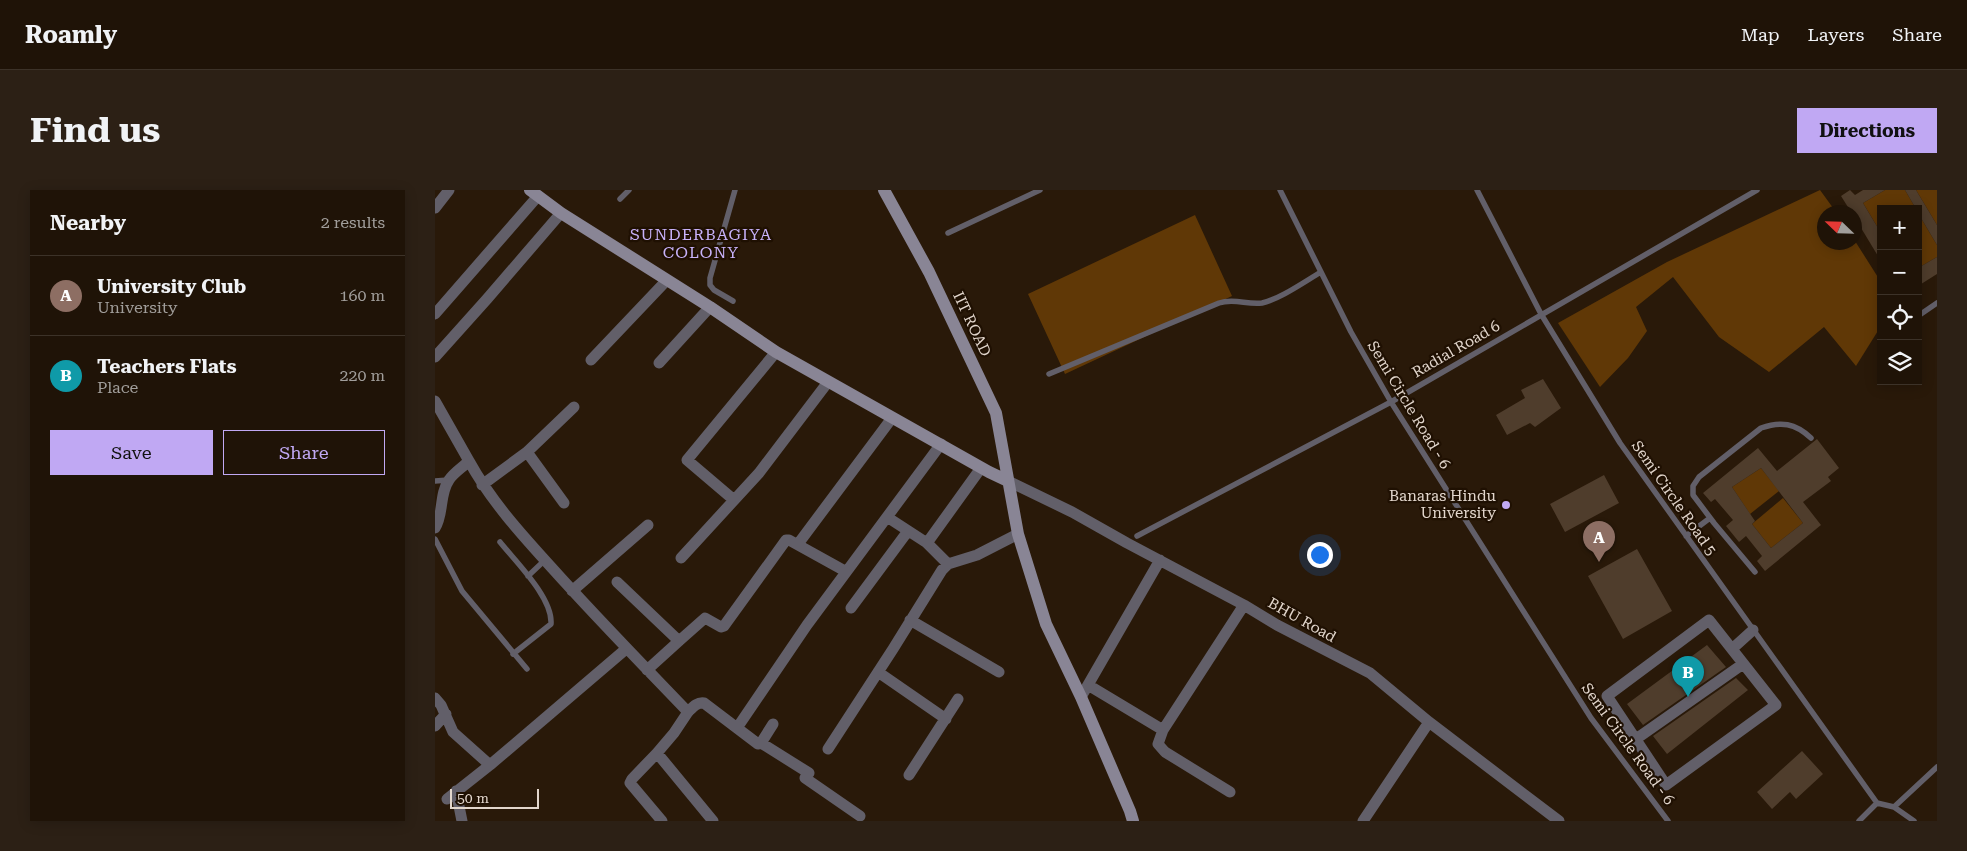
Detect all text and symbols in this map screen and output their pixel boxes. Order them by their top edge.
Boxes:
text: Roamly [25,21,117,49]
text: Map [1741,24,1780,45]
text: Layers [1808,24,1864,45]
text: Share [1892,24,1942,45]
button: Directions [1797,108,1937,153]
text: Find us [30,110,160,151]
north arrow [1817,205,1862,250]
map controls [1877,205,1922,385]
button: + [1877,205,1922,250]
text: Nearby [50,211,126,235]
text: 2 results [321,213,385,232]
district label: SUNDERBAGIYA COLONY [630,225,772,262]
button: − [1877,250,1922,295]
text: University Club [97,275,246,298]
text: A [60,286,72,305]
text: 160 m [339,286,385,305]
street label: IIT ROAD [949,289,995,359]
button: locate [1877,295,1922,340]
text: University [97,298,178,317]
street label: Radial Road 6 [1409,317,1503,381]
street label: Semi Circle Road - 6 [1364,338,1454,472]
button: layers [1877,340,1922,385]
text: Teachers Flats [97,355,236,378]
text: B [60,366,72,385]
text: 220 m [339,366,385,385]
text: Place [97,378,138,397]
button: Save [50,430,213,475]
button: Share [223,430,385,475]
street label: Semi Circle Road 5 [1628,437,1720,559]
place label: Banaras Hindu University [1389,487,1497,522]
marker: Banaras Hindu University [1500,499,1512,511]
pin: A [1583,521,1615,562]
your location [1307,542,1333,568]
street label: BHU Road [1265,594,1340,646]
pin: B [1672,656,1704,697]
street label: Semi Circle Road - 6 [1578,680,1678,808]
scale bar [450,786,539,809]
text: 50 m [457,790,489,806]

